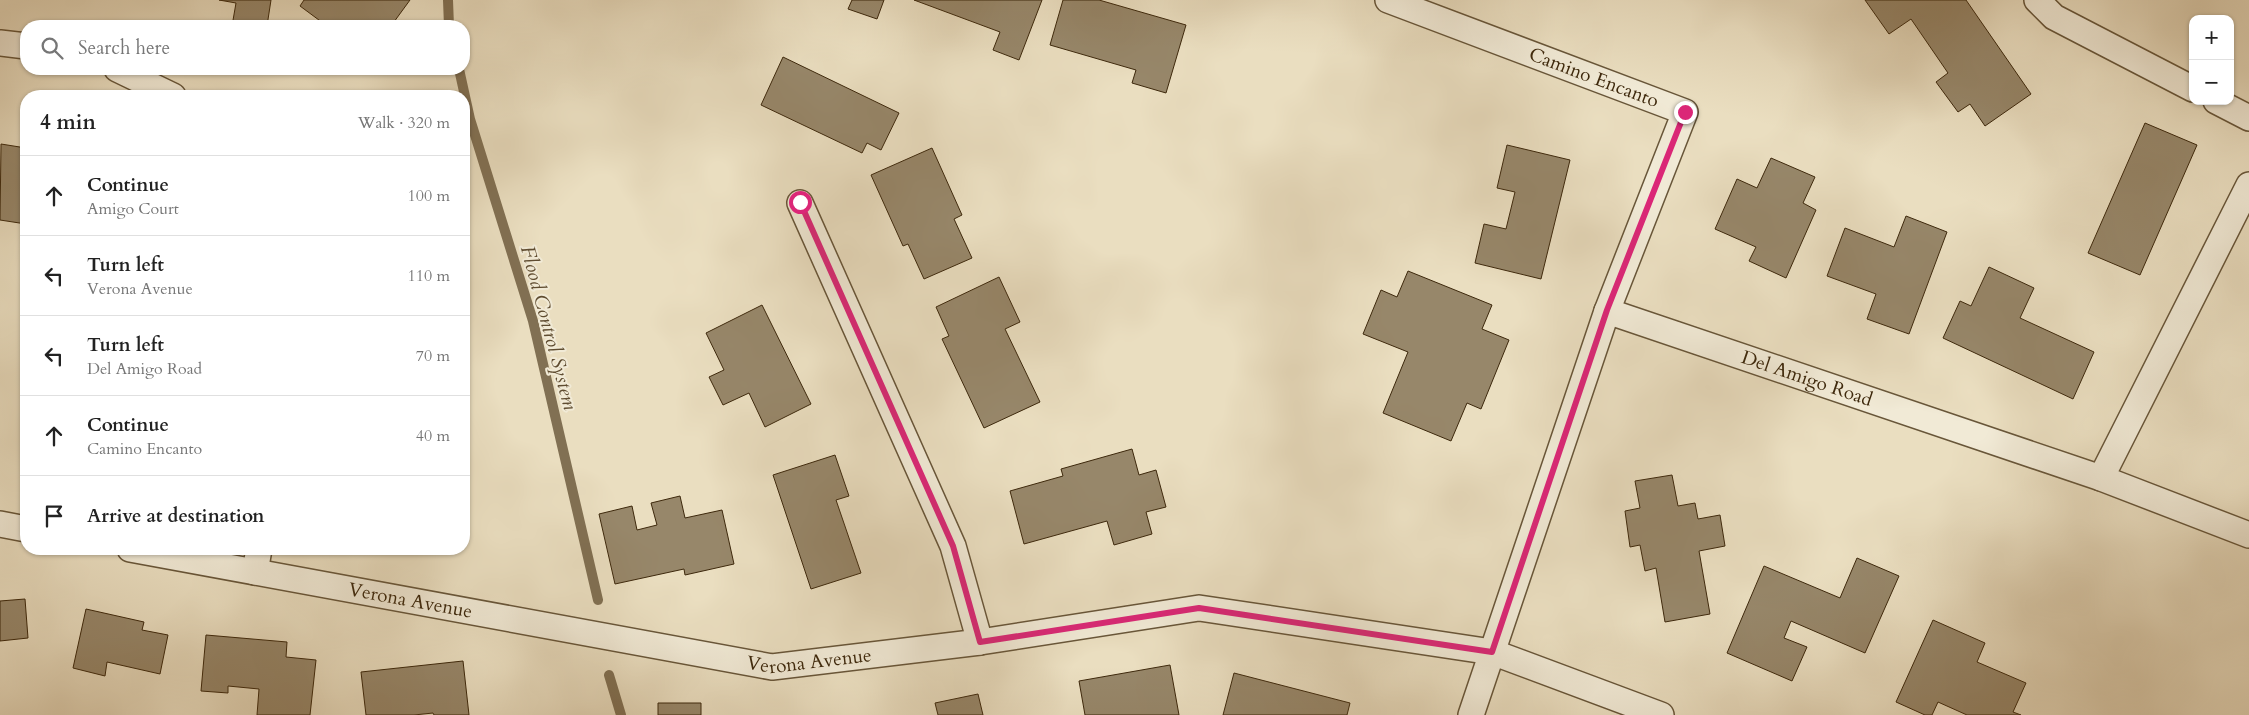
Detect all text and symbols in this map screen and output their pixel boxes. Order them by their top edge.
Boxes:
map controls [2189,15,2234,105]
button: + [2189,15,2234,60]
search box [20,20,470,75]
icon: search [38,34,66,62]
text: Search here [78,35,170,61]
street label: Camino Encanto [1525,41,1662,114]
button: − [2189,60,2234,105]
route end [1674,101,1697,124]
text: 4 min [40,108,96,137]
text: Walk · 320 m [358,112,450,134]
text: Continue [87,172,169,198]
icon: ahead [40,182,68,210]
text: 100 m [408,185,450,207]
route start [789,191,812,214]
text: Amigo Court [87,198,179,220]
water label: Flood Control System [514,243,584,413]
text: Turn left [87,252,164,278]
icon: left [40,262,68,290]
text: 110 m [408,265,450,287]
text: Verona Avenue [87,278,193,300]
text: Turn left [87,332,164,358]
icon: left [40,342,68,370]
street label: Del Amigo Road [1738,344,1876,413]
text: 70 m [416,345,450,367]
text: Del Amigo Road [87,358,202,380]
text: Continue [87,412,169,438]
icon: ahead [40,422,68,450]
text: 40 m [416,425,450,447]
text: Camino Encanto [87,438,202,460]
icon: arrive [40,502,68,530]
text: Arrive at destination [87,503,264,529]
street label: Verona Avenue [346,576,474,625]
street label: Verona Avenue [744,642,873,680]

